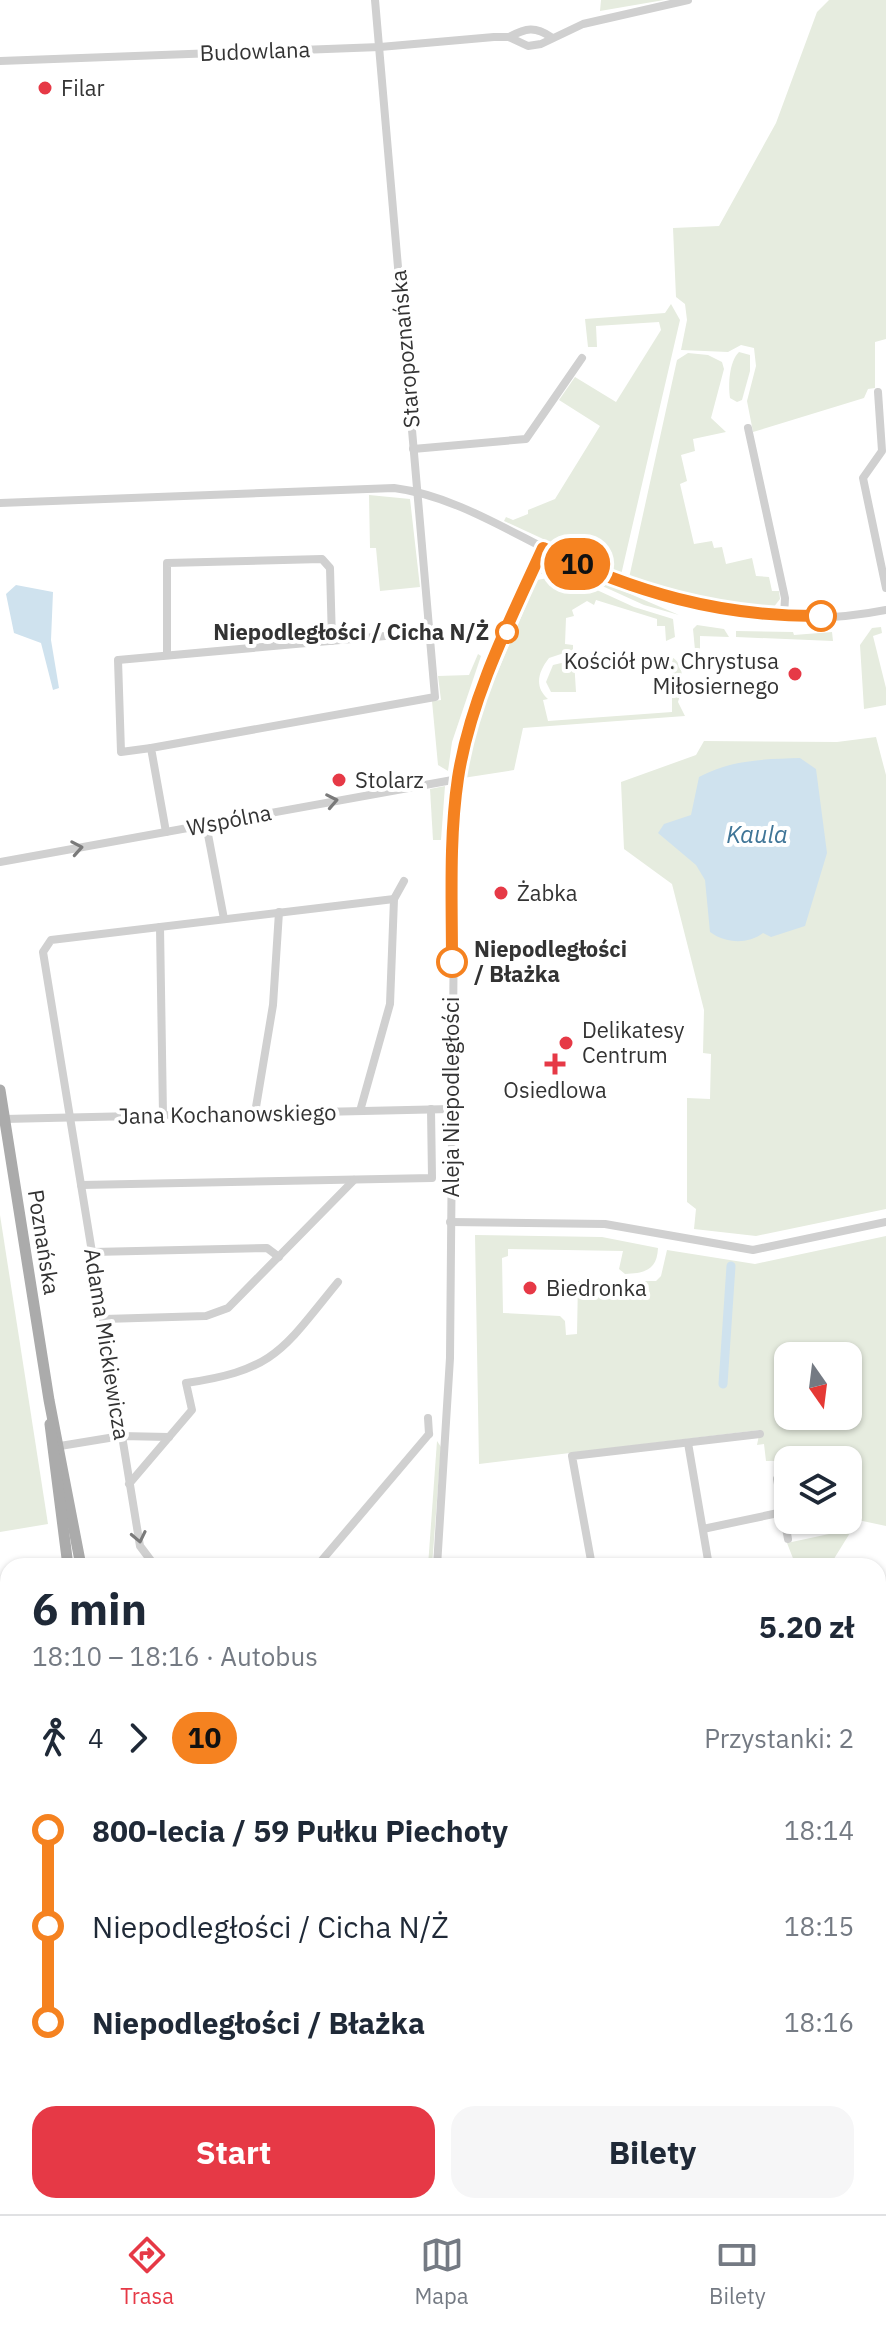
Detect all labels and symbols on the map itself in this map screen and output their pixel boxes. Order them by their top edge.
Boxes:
street label: Budowlana [199,34,311,67]
place label: Filar [61,73,105,102]
marker: Filar [36,79,54,97]
street label: Staropoznańska [383,269,426,429]
line badge: 10 [541,538,613,590]
unlabelled marker [806,601,836,631]
place label: Niepodległości / Cicha N/Ż [213,617,489,646]
marker: Niepodległości / Cicha N/Ż [496,621,518,643]
place label: Kościół pw. Chrystusa Miłosiernego [564,646,779,700]
marker: Kościół pw. Chrystusa Miłosiernego [786,665,804,683]
place label: Stolarz [355,765,424,794]
marker: Stolarz [330,771,348,789]
one-way arrow [326,793,339,810]
street label: Wspólna [184,797,274,842]
water label: Kaula [726,818,788,850]
one-way arrow [70,841,84,858]
place label: Żabka [517,878,578,907]
marker: Żabka [492,884,510,902]
place label: Niepodległości / Błażka [474,934,627,988]
marker: Niepodległości / Błażka [437,947,467,977]
street label: Aleja Niepodległości [436,997,465,1197]
place label: Delikatesy Centrum [582,1015,685,1069]
marker: Delikatesy Centrum [557,1034,575,1052]
marker: Osiedlowa [546,1055,564,1073]
place label: Osiedlowa [503,1075,607,1104]
street label: Jana Kochanowskiego [117,1097,337,1130]
street label: Poznańska [22,1187,67,1297]
street label: Adama Mickiewicza [78,1246,137,1442]
place label: Biedronka [546,1273,647,1302]
marker: Biedronka [521,1279,539,1297]
north arrow [774,1342,862,1430]
one-way arrow [130,1529,147,1543]

